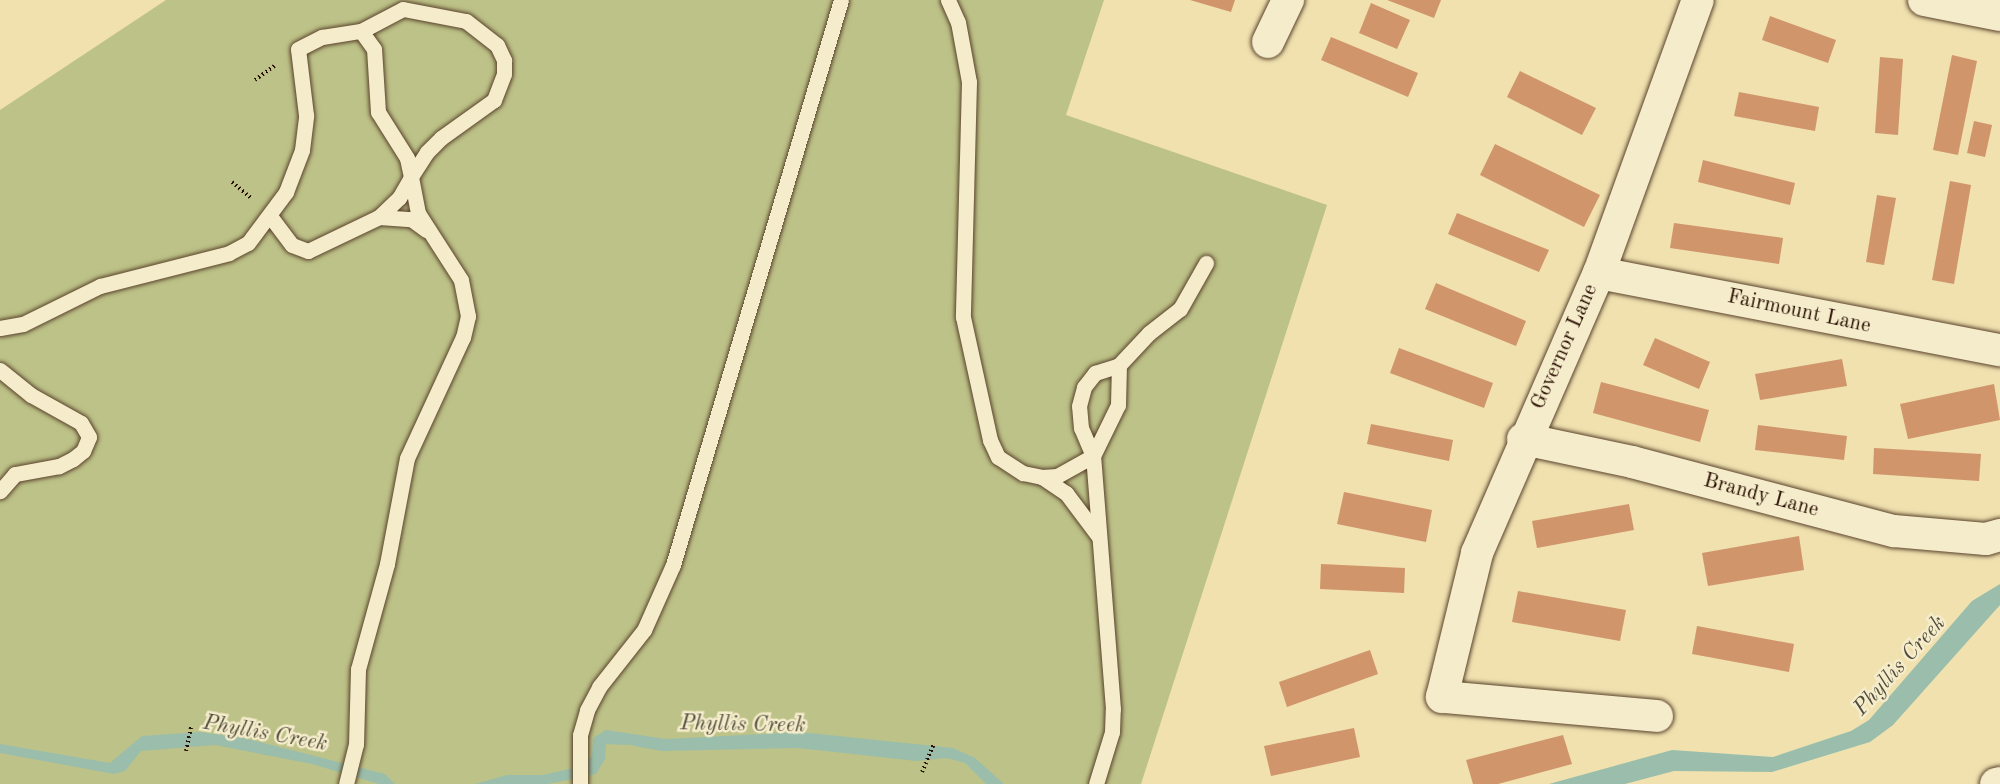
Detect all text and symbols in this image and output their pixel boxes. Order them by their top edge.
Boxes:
street label: Governor Lane [1526,280,1604,414]
street label: Fairmount Lane [1725,285,1873,339]
street label: Brandy Lane [1701,469,1821,523]
water label: Phyllis Creek [1848,611,1952,721]
water label: Phyllis Creek [201,710,329,758]
water label: Phyllis Creek [680,711,806,739]

